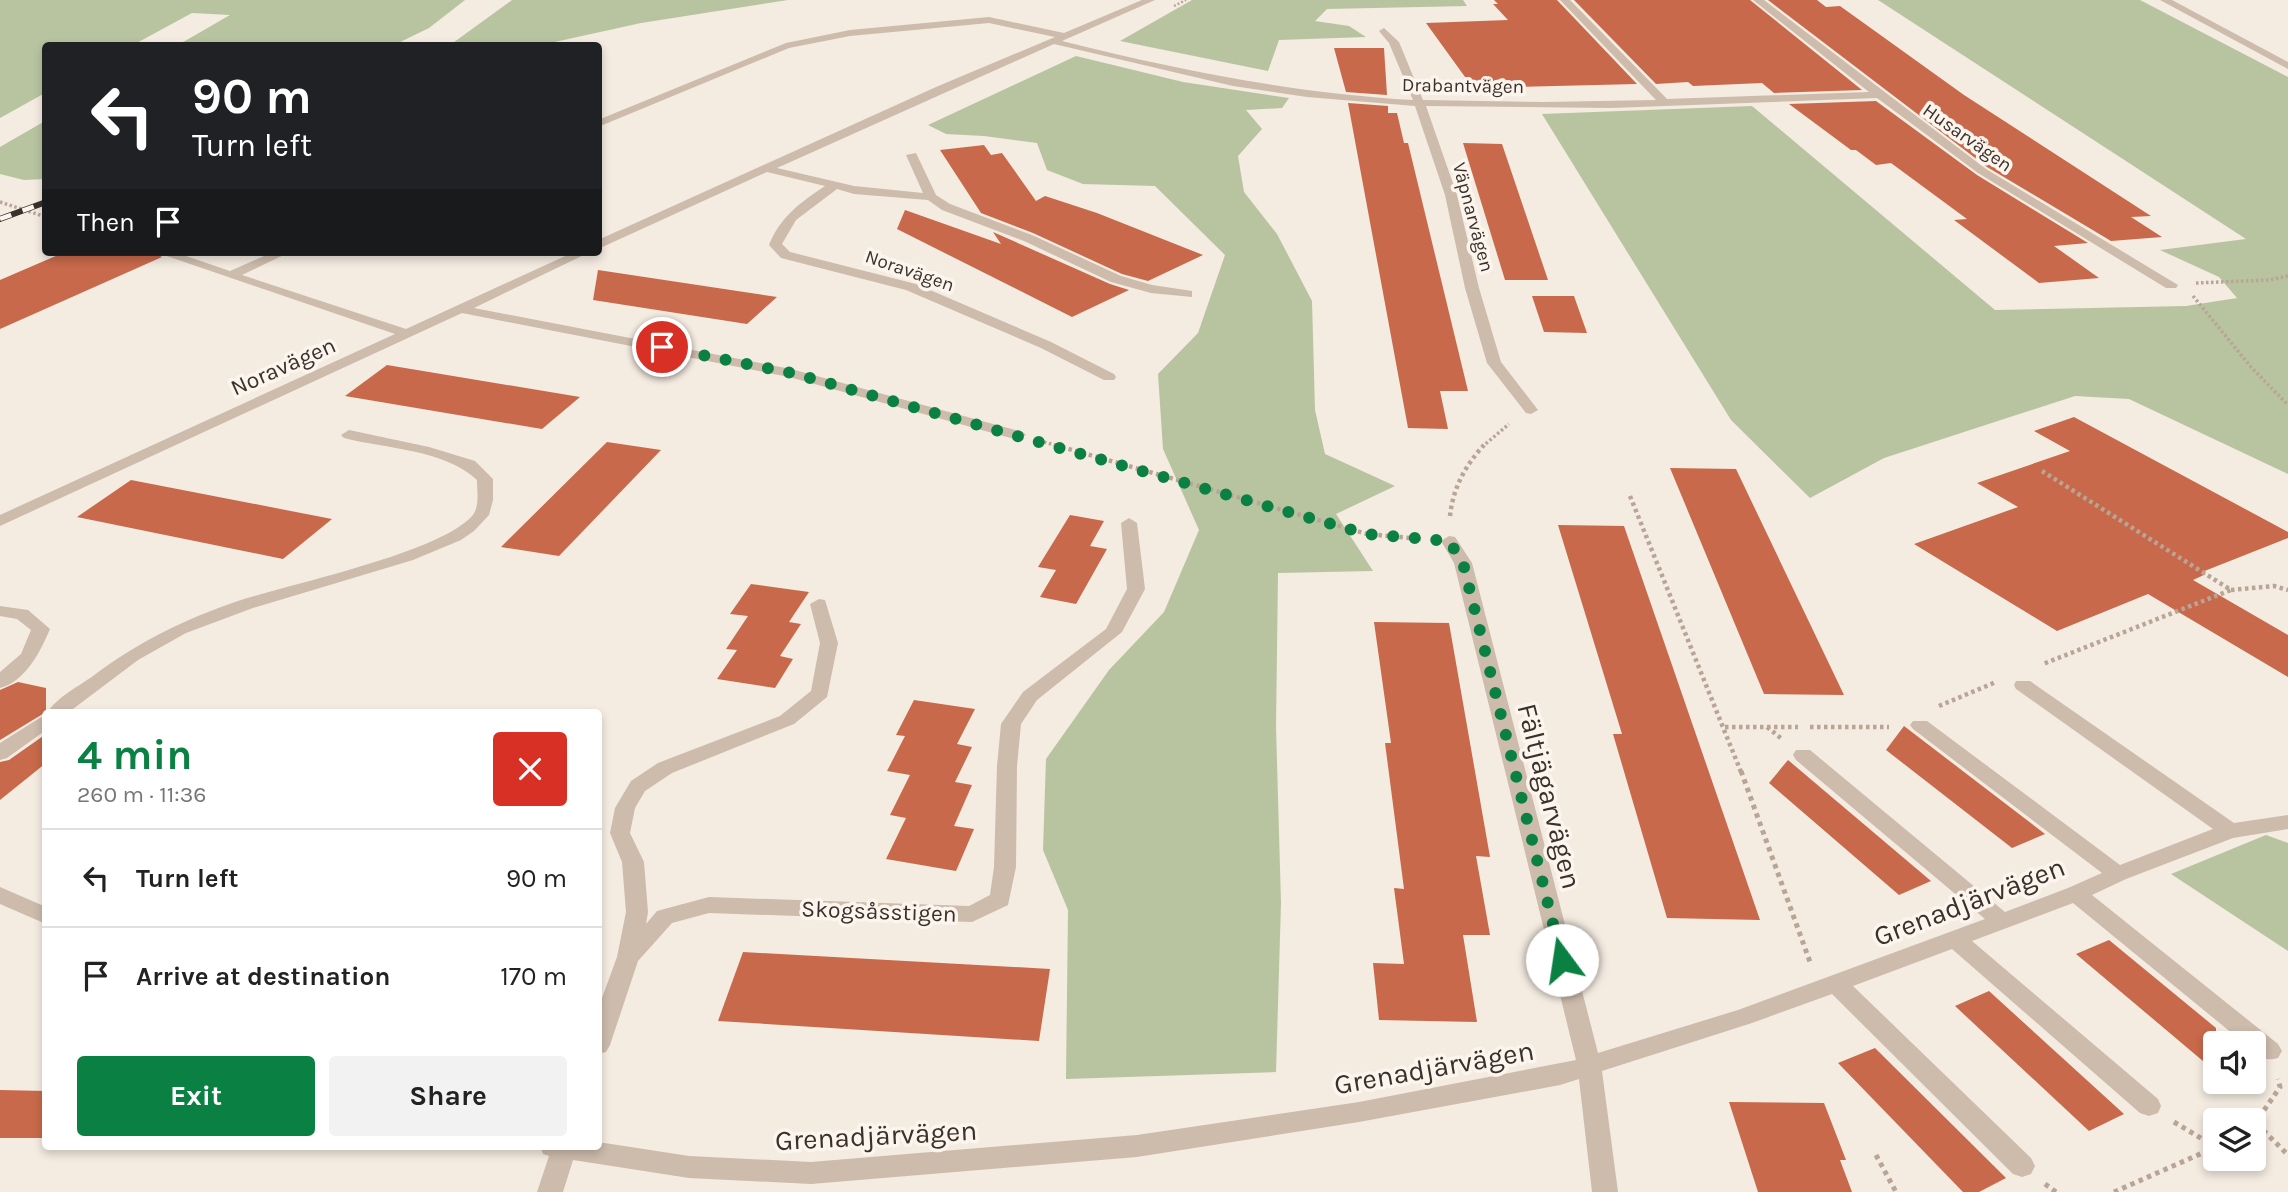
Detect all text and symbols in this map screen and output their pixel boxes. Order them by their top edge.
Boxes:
text: 90 m [192,68,312,125]
icon: left [77,70,168,161]
street label: Drabantvägen [1402,74,1524,98]
street label: Husarvägen [1919,99,2016,177]
text: Turn left [192,127,312,164]
street label: Väpnarvägen [1448,160,1498,274]
icon: arrive [149,203,187,241]
text: Then [77,207,135,238]
street label: Noravägen [862,245,957,296]
pin [632,317,692,377]
icon: arrive [643,328,681,366]
street label: Noravägen [226,331,340,402]
street label: Fältjägarvägen [1511,700,1588,892]
text: 4 min [77,730,192,780]
button: close [493,732,567,806]
text: 260 m · 11:36 [77,781,206,808]
street label: Grenadjärvägen [1869,850,2070,953]
icon: left [77,859,115,897]
text: Turn left [136,863,238,894]
text: 90 m [506,863,567,894]
street label: Skogsåsstigen [801,895,957,928]
position arrow [1525,923,1599,997]
icon: arrive [77,957,115,995]
text: Arrive at destination [136,961,390,992]
text: 170 m [500,961,567,992]
map controls [2203,1031,2266,1171]
button: sound [2203,1031,2266,1094]
street label: Grenadjärvägen [1332,1034,1537,1101]
button: Exit [77,1056,315,1136]
button: Share [329,1056,567,1136]
button: layers [2203,1108,2266,1171]
street label: Grenadjärvägen [774,1114,978,1157]

